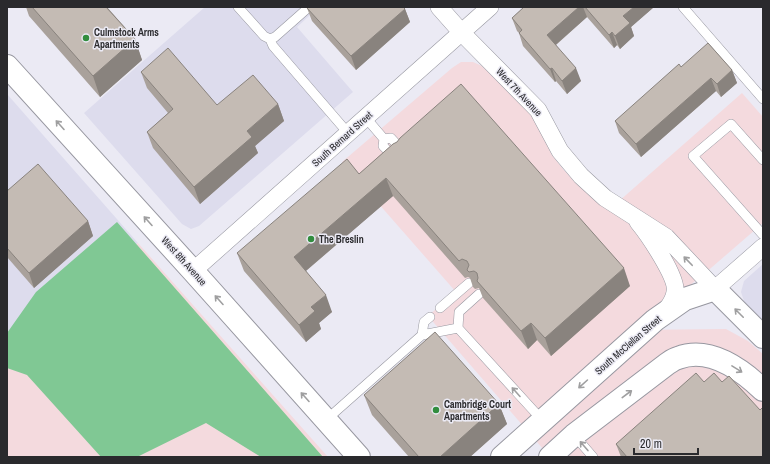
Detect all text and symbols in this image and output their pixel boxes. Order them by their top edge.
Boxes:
place label: Culmstock Arms Apartments [94,26,159,51]
marker: Culmstock Arms Apartments [81,33,91,43]
street label: West 7th Avenue [493,65,545,119]
street label: South Bernard Street [309,108,376,170]
one-way arrow [56,120,65,130]
one-way arrow [143,216,153,226]
place label: The Breslin [319,233,364,246]
street label: West 8th Avenue [159,234,210,289]
marker: The Breslin [306,234,316,244]
one-way arrow [683,256,693,266]
one-way arrow [214,294,223,305]
one-way arrow [734,308,744,318]
street label: South McClellan Street [592,312,664,377]
one-way arrow [731,365,742,373]
one-way arrow [578,380,588,389]
one-way arrow [512,387,521,397]
one-way arrow [622,390,633,398]
one-way arrow [301,391,310,402]
place label: Cambridge Court Apartments [444,398,511,423]
marker: Cambridge Court Apartments [431,405,441,415]
scale bar [634,430,698,456]
text: 20 m [640,436,662,452]
one-way arrow [579,441,588,451]

